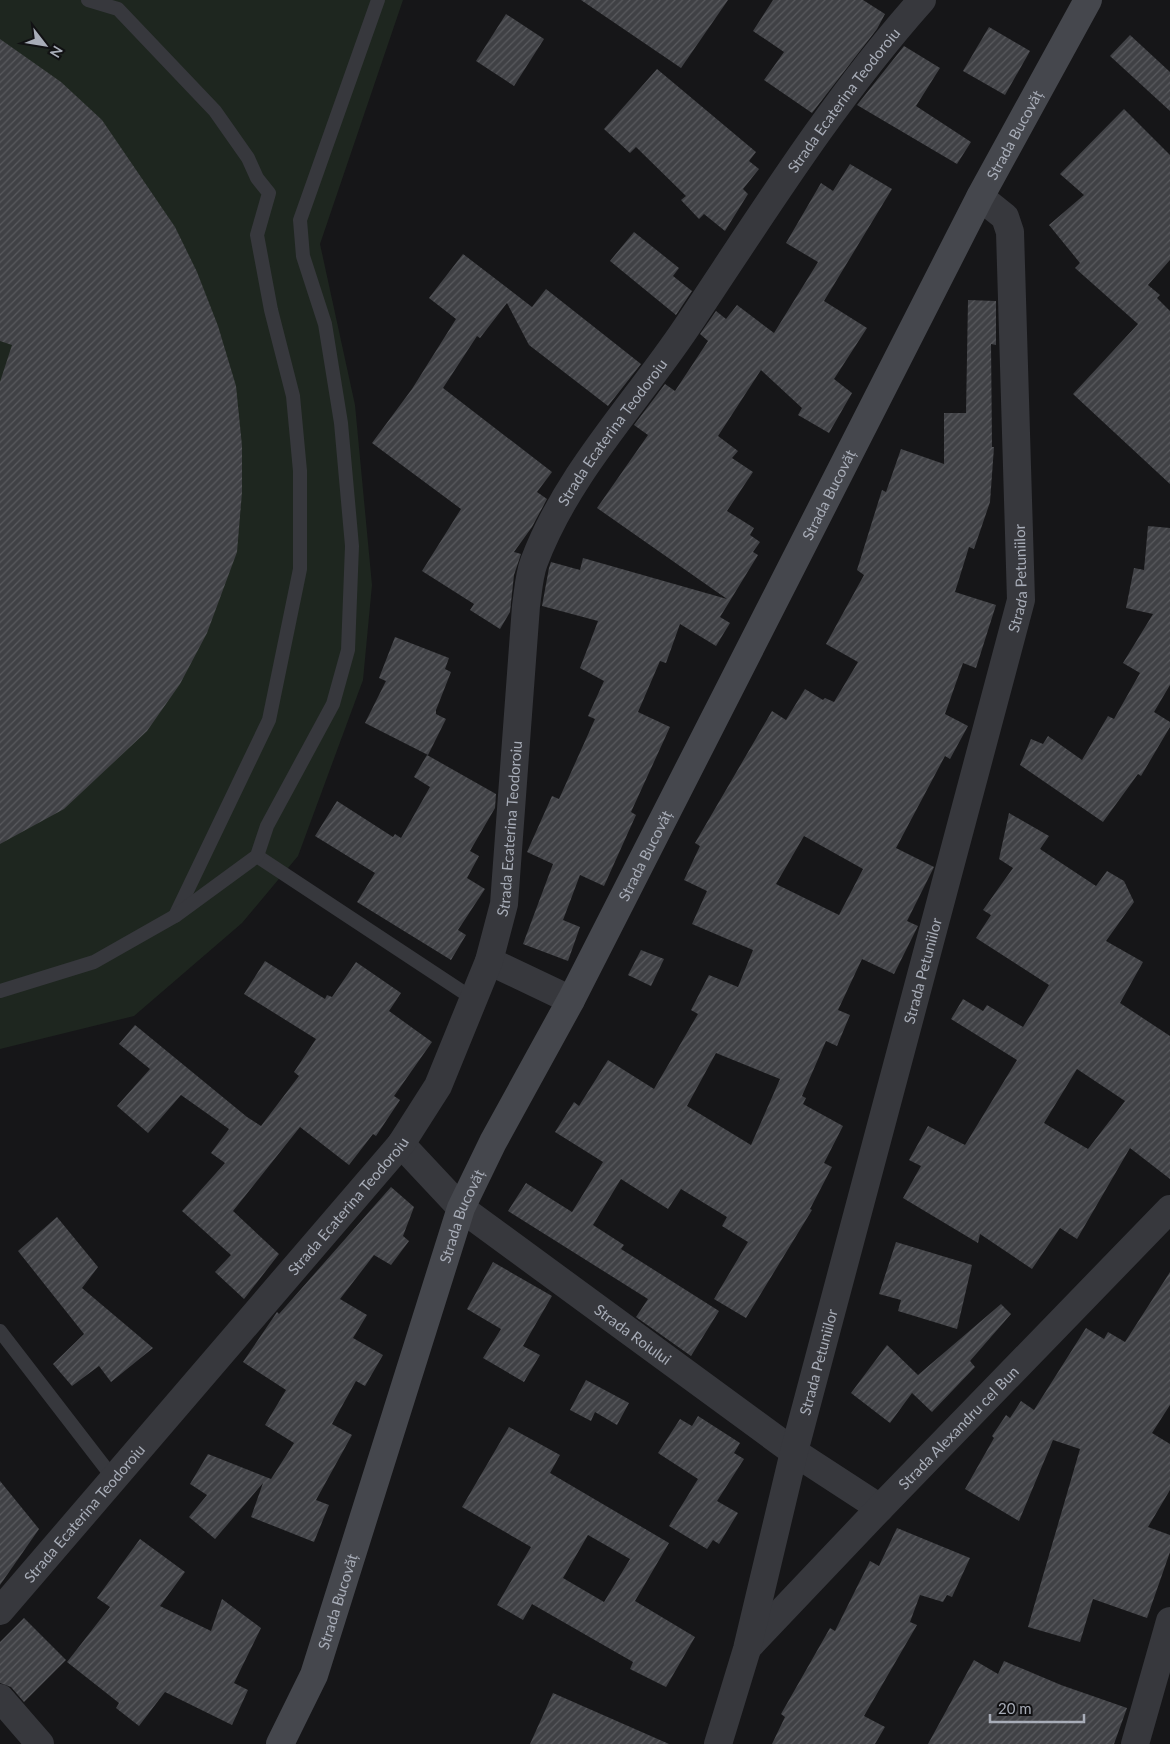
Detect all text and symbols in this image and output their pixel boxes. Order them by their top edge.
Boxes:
north arrow [20,20,70,70]
street label: Strada Ecaterina Teodoroiu [783,24,903,176]
text: N [47,43,67,61]
street label: Strada Bucovăț [982,86,1046,183]
street label: Strada Ecaterina Teodoroiu [554,355,670,509]
street label: Strada Bucovăț [798,446,859,543]
street label: Strada Petuniilor [1004,523,1030,634]
street label: Strada Ecaterina Teodoroiu [492,740,525,918]
street label: Strada Bucovăț [614,807,675,904]
street label: Strada Petuniilor [900,915,945,1026]
street label: Strada Ecaterina Teodoroiu [284,1134,412,1279]
street label: Strada Bucovăț [435,1166,488,1265]
street label: Strada Roiului [591,1300,675,1368]
street label: Strada Petuniilor [795,1306,841,1417]
street label: Strada Alexandru cel Bun [894,1362,1022,1493]
street label: Strada Ecaterina Teodoroiu [20,1440,148,1586]
street label: Strada Bucovăț [314,1551,361,1652]
scale bar [990,1692,1084,1724]
text: 20 m [998,1699,1032,1717]

